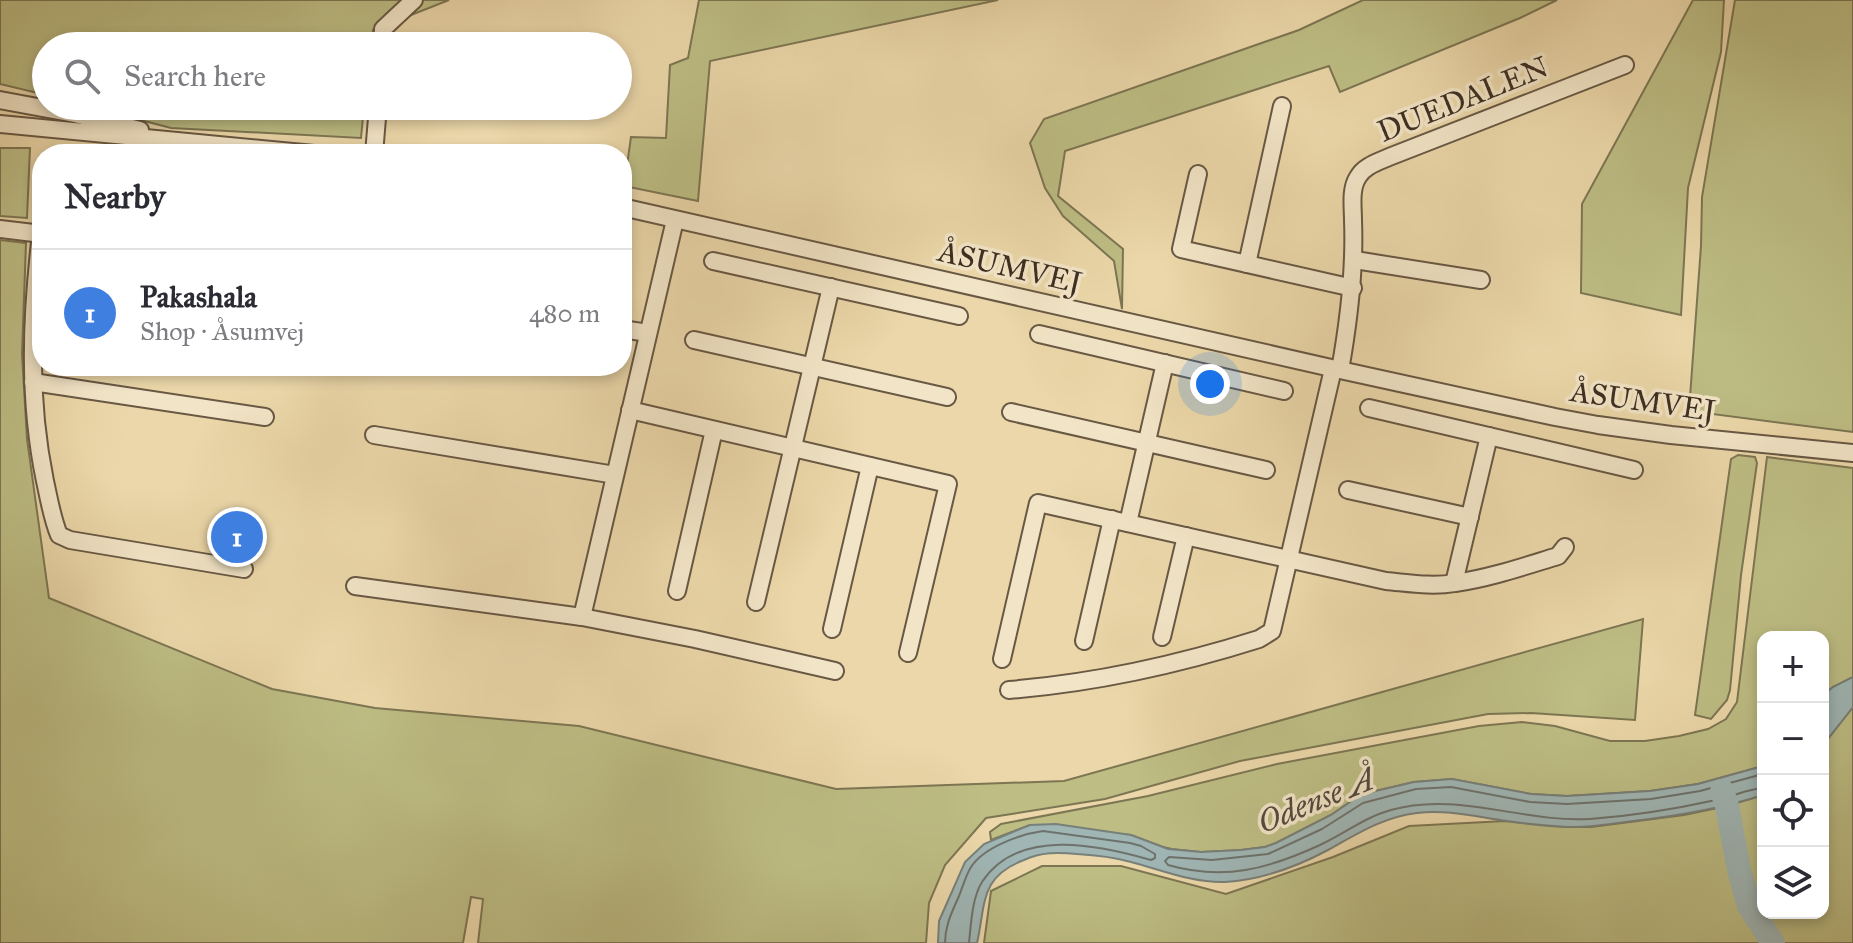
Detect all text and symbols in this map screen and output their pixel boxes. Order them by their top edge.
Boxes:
search box [32,32,632,120]
street label: DUEDALEN [1372,48,1554,150]
icon: search [60,54,104,98]
text: Search here [124,58,266,94]
text: Nearby [64,176,166,217]
street label: ÅSUMVEJ [933,233,1085,301]
text: Pakashala [140,279,257,315]
text: 1 [85,297,95,329]
text: 480 m [529,297,600,329]
text: Shop · Åsumvej [140,315,304,347]
your location [1190,364,1230,404]
street label: ÅSUMVEJ [1566,373,1718,429]
pin: 1 [211,507,263,567]
map controls [1757,631,1829,919]
button: + [1757,631,1829,703]
button: − [1757,703,1829,775]
water label: Odense Å [1251,758,1383,842]
button: locate [1757,775,1829,847]
button: layers [1757,847,1829,919]

